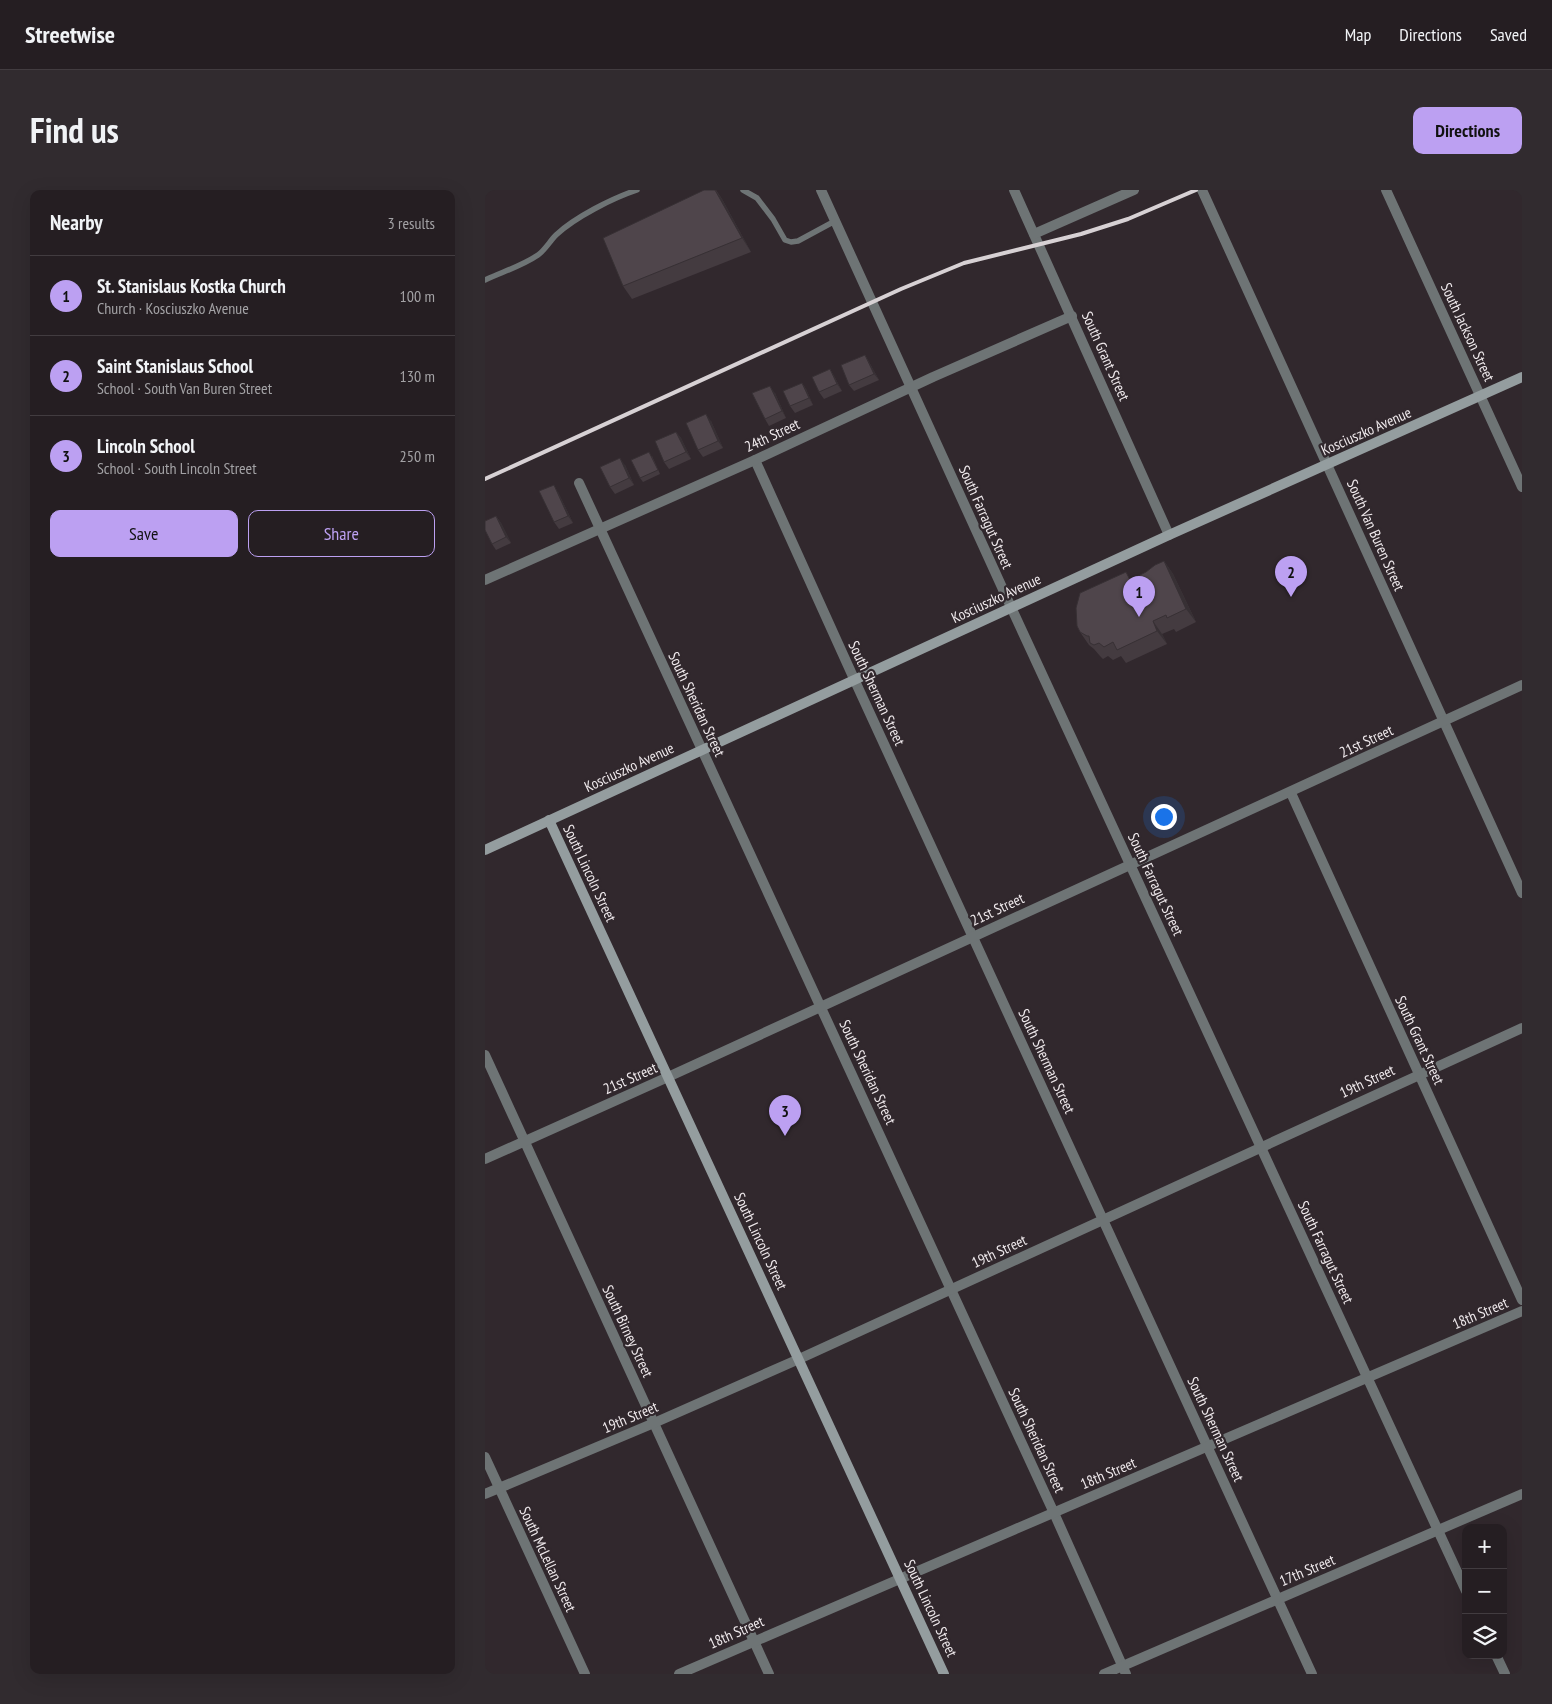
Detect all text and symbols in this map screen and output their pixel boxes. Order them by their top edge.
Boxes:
text: Streetwise [25,19,115,50]
text: Map [1345,23,1371,46]
text: Directions [1399,23,1462,46]
text: Saved [1490,23,1527,46]
text: Find us [30,107,119,153]
button: Directions [1413,107,1522,154]
text: Nearby [50,209,103,236]
text: 3 results [388,213,435,233]
text: St. Stanislaus Kostka Church [97,274,286,298]
street label: South Jackson Street [1437,280,1499,384]
text: 1 [62,286,70,306]
text: 100 m [400,286,435,306]
text: Church · Kosciuszko Avenue [97,298,249,318]
street label: South Grant Street [1078,308,1134,404]
text: Saint Stanislaus School [97,354,253,378]
text: 2 [62,366,70,386]
text: 130 m [400,366,435,386]
text: School · South Van Buren Street [97,378,272,398]
street label: Kosciuszko Avenue [1318,403,1414,459]
street label: 24th Street [741,414,803,456]
text: Lincoln School [97,434,195,458]
text: 3 [62,446,70,466]
text: 250 m [400,446,435,466]
text: School · South Lincoln Street [97,458,257,478]
street label: South Farragut Street [955,462,1017,572]
street label: South Van Buren Street [1343,476,1409,594]
button: Save [50,510,238,557]
button: Share [248,510,435,557]
pin: 2 [1275,556,1307,597]
street label: Kosciuszko Avenue [948,569,1044,627]
pin: 1 [1123,576,1155,617]
street label: South Sherman Street [844,638,910,748]
street label: South Sheridan Street [664,649,730,759]
street label: 21st Street [1336,720,1396,762]
street label: Kosciuszko Avenue [581,738,677,796]
your location [1151,804,1177,830]
street label: South Lincoln Street [559,821,621,925]
street label: South Farragut Street [1124,830,1188,938]
street label: 21st Street [967,888,1027,930]
street label: South Grant Street [1391,993,1449,1087]
street label: South Sherman Street [1014,1006,1080,1116]
street label: South Sheridan Street [835,1017,901,1127]
street label: 21st Street [600,1058,660,1098]
street label: 19th Street [1336,1060,1398,1102]
pin: 3 [769,1095,801,1136]
street label: South Lincoln Street [730,1189,792,1293]
street label: South Farragut Street [1294,1198,1358,1306]
street label: 19th Street [968,1230,1030,1272]
street label: South Birney Street [598,1282,658,1380]
street label: 18th Street [1449,1293,1511,1333]
street label: South Sherman Street [1183,1374,1249,1484]
street label: South Sheridan Street [1004,1385,1070,1495]
street label: 19th Street [599,1397,661,1437]
street label: 18th Street [1077,1453,1139,1493]
street label: South McLellan Street [515,1503,581,1615]
map controls [1462,1524,1507,1659]
button: + [1462,1524,1507,1569]
street label: 17th Street [1276,1550,1338,1590]
street label: South Lincoln Street [900,1556,962,1660]
button: − [1462,1569,1507,1614]
street label: 18th Street [705,1611,767,1653]
button: layers [1462,1614,1507,1659]

